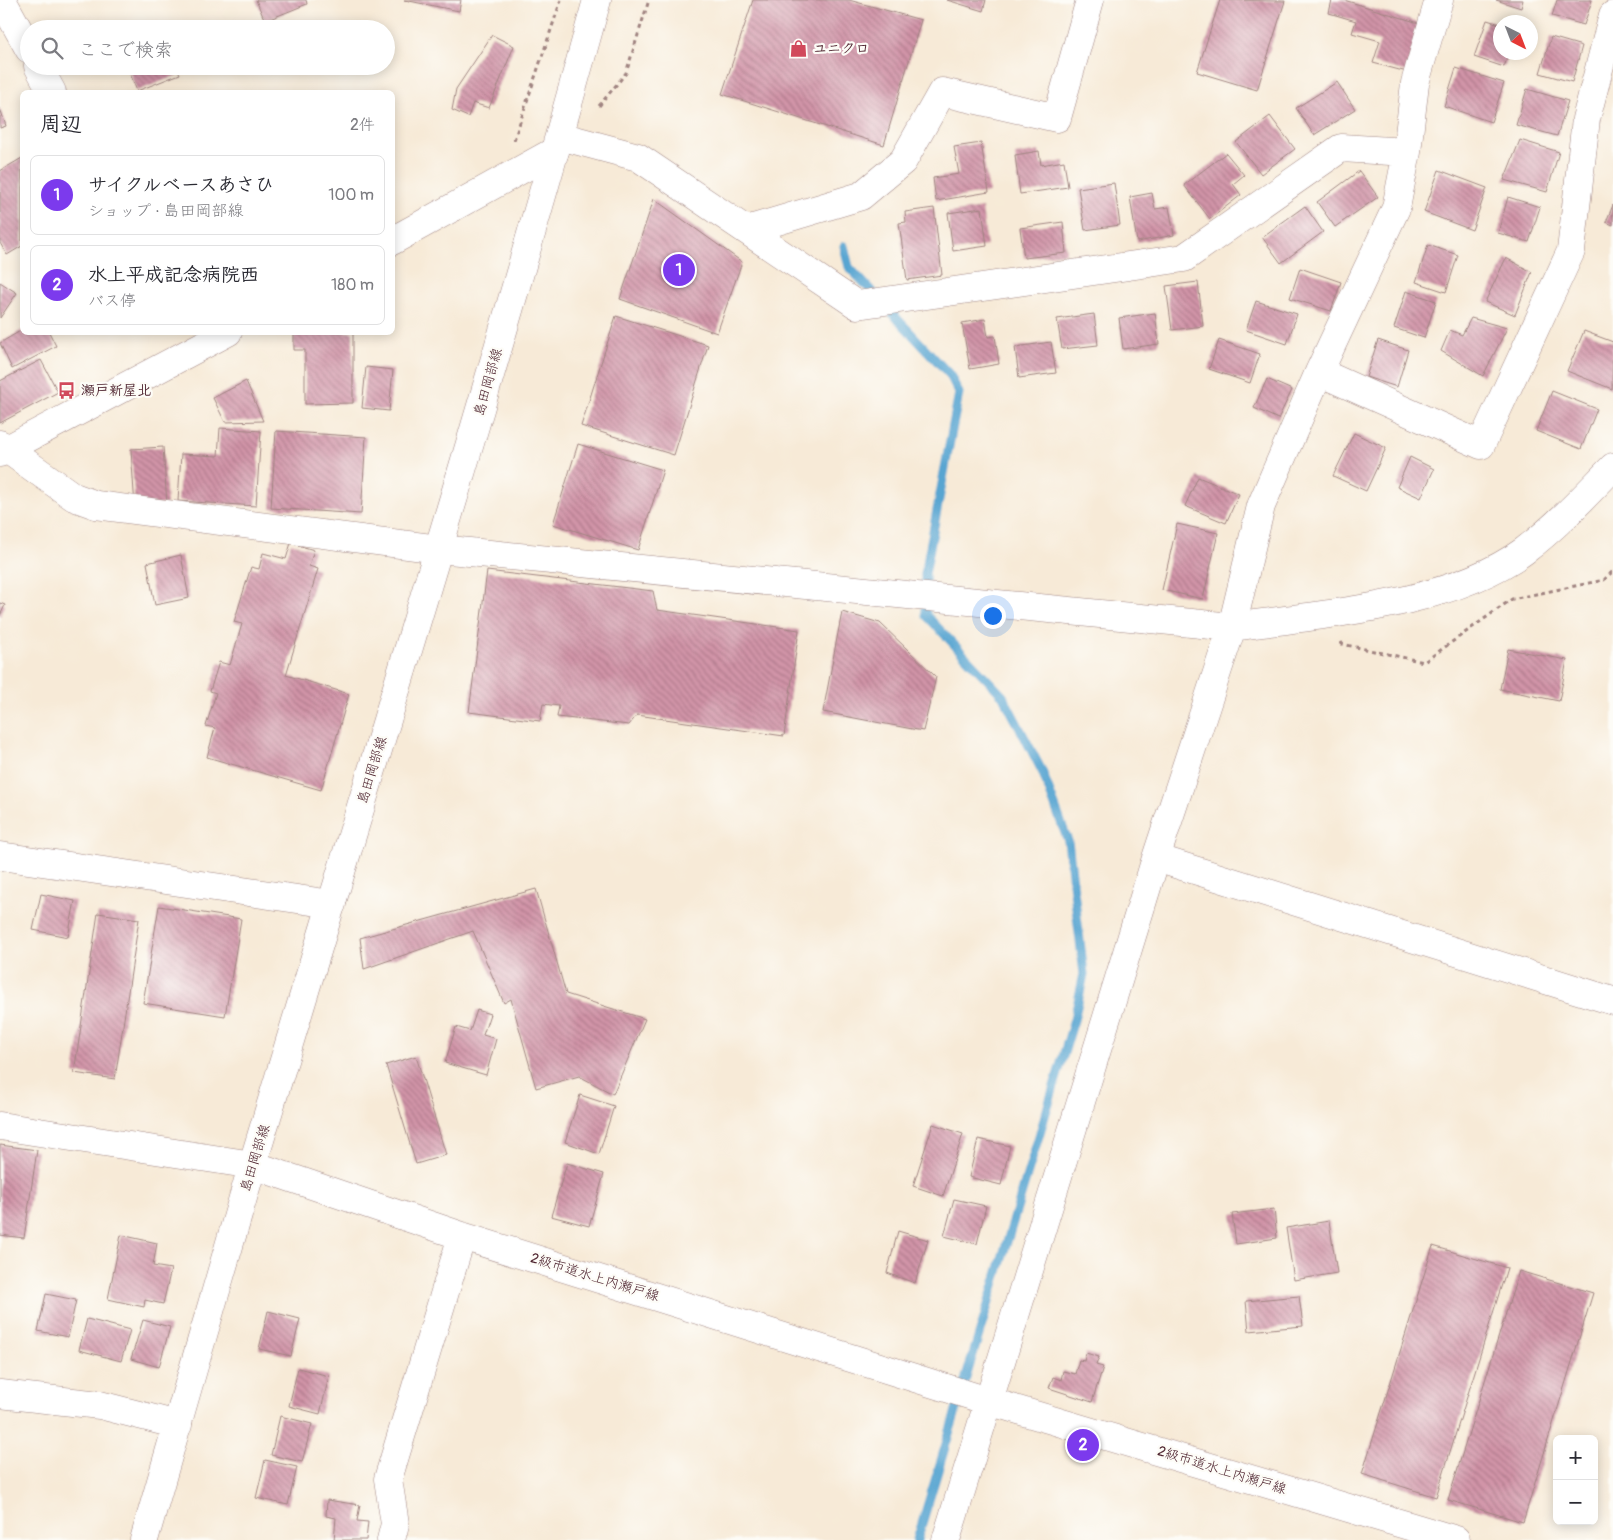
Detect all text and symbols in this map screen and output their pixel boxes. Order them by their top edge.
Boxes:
north arrow [1493,15,1538,60]
search box [20,20,395,75]
icon: search [38,34,66,62]
text: ここで検索 [78,38,173,62]
shop icon: ユニクロ [789,38,809,58]
place label: ユニクロ [813,40,869,57]
text: 周辺 [40,111,82,138]
text: 2件 [350,115,375,135]
text: サイクルベースあさひ [88,173,274,197]
text: 1 [54,185,60,205]
text: 100 m [328,185,374,205]
text: ショップ · 島田岡部線 [88,201,243,221]
pin: 1 [663,251,695,289]
text: 水上平成記念病院西 [88,263,259,287]
text: 2 [53,275,61,295]
text: 180 m [331,275,374,295]
text: バス停 [88,291,136,311]
street label: 島田岡部線 [470,346,506,418]
bus stop icon: 瀬戸新屋北 [57,380,77,400]
place label: 瀬戸新屋北 [81,382,151,399]
your location [980,603,1006,629]
street label: 島田岡部線 [354,734,390,806]
street label: 島田岡部線 [237,1122,273,1194]
street label: 2級市道水上内瀬戸線 [529,1249,661,1305]
pin: 2 [1067,1426,1099,1464]
map controls [1553,1435,1598,1525]
button: + [1553,1435,1598,1480]
street label: 2級市道水上内瀬戸線 [1156,1442,1288,1498]
button: − [1553,1480,1598,1525]

